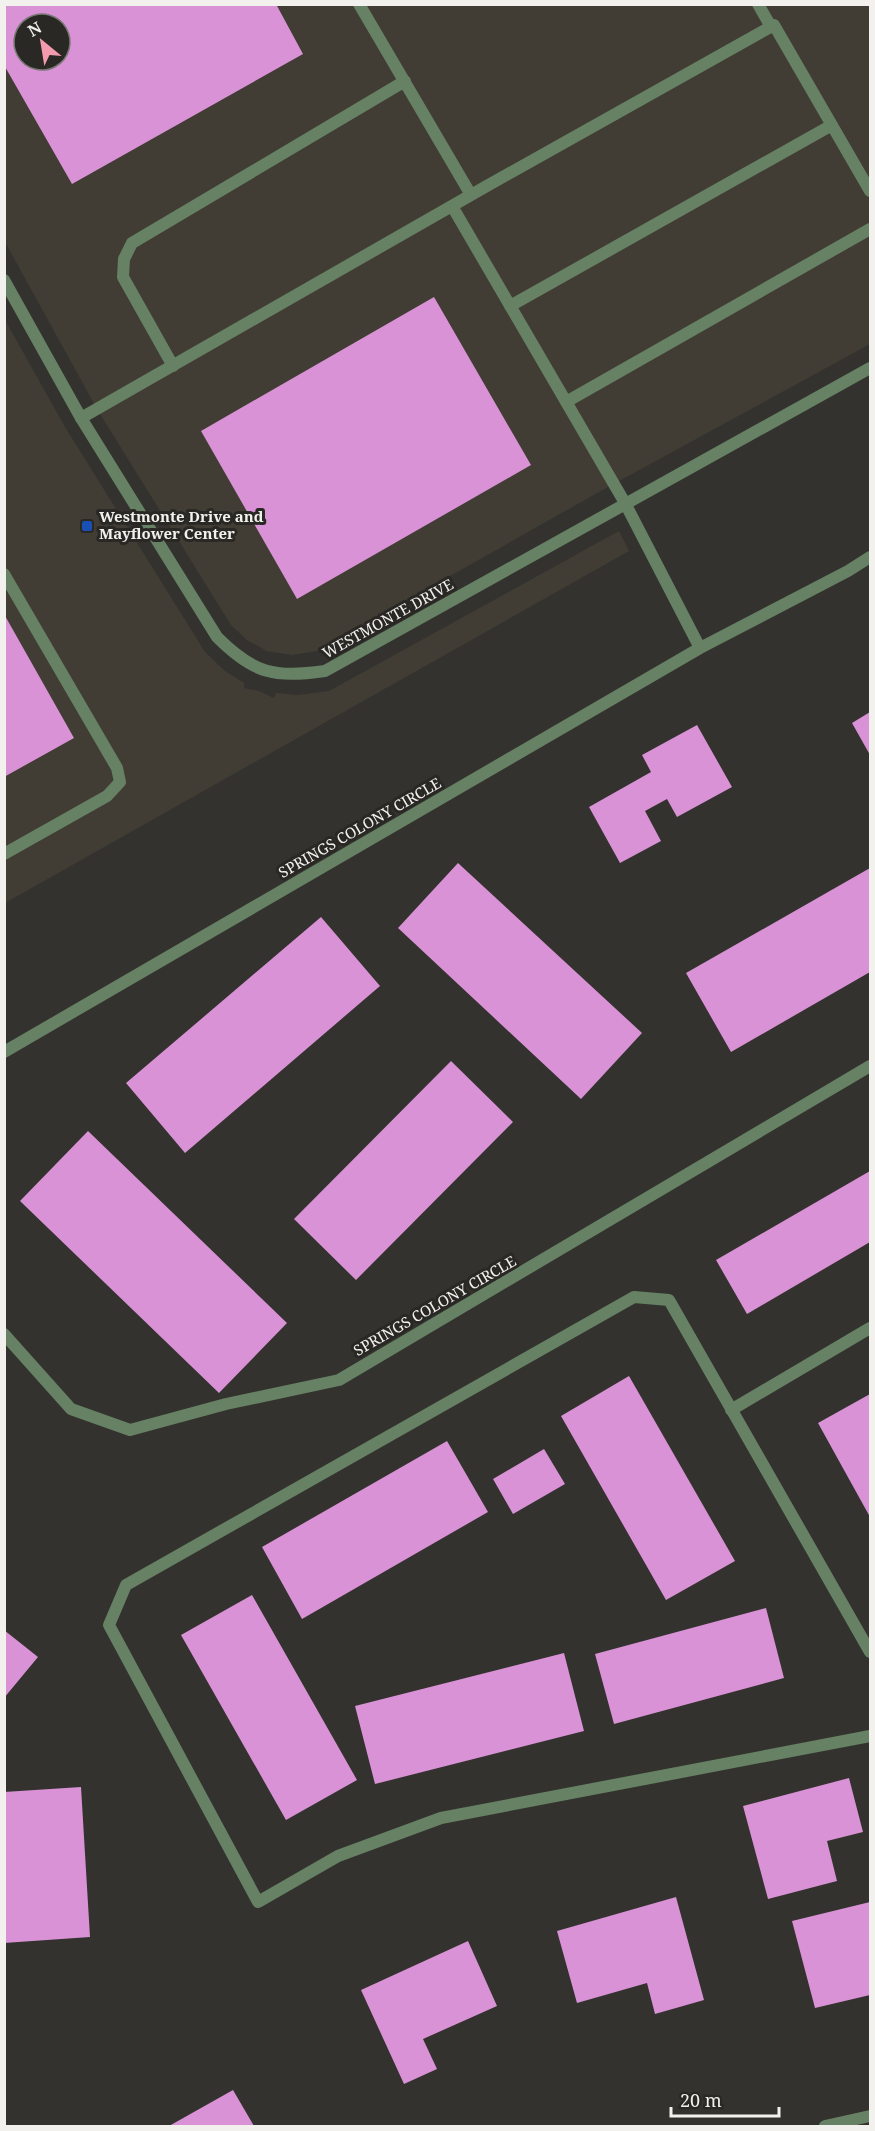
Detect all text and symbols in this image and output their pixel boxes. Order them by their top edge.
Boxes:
north arrow [12,12,72,72]
text: N [24,16,46,42]
place label: Westmonte Drive and Mayflower Center [99,506,264,543]
marker: Westmonte Drive and Mayflower Center [80,519,94,533]
street label: WESTMONTE DRIVE [318,574,457,662]
street label: SPRINGS COLONY CIRCLE [275,772,444,882]
street label: SPRINGS COLONY CIRCLE [350,1250,519,1360]
scale bar [671,2080,779,2118]
text: 20 m [680,2088,722,2112]

